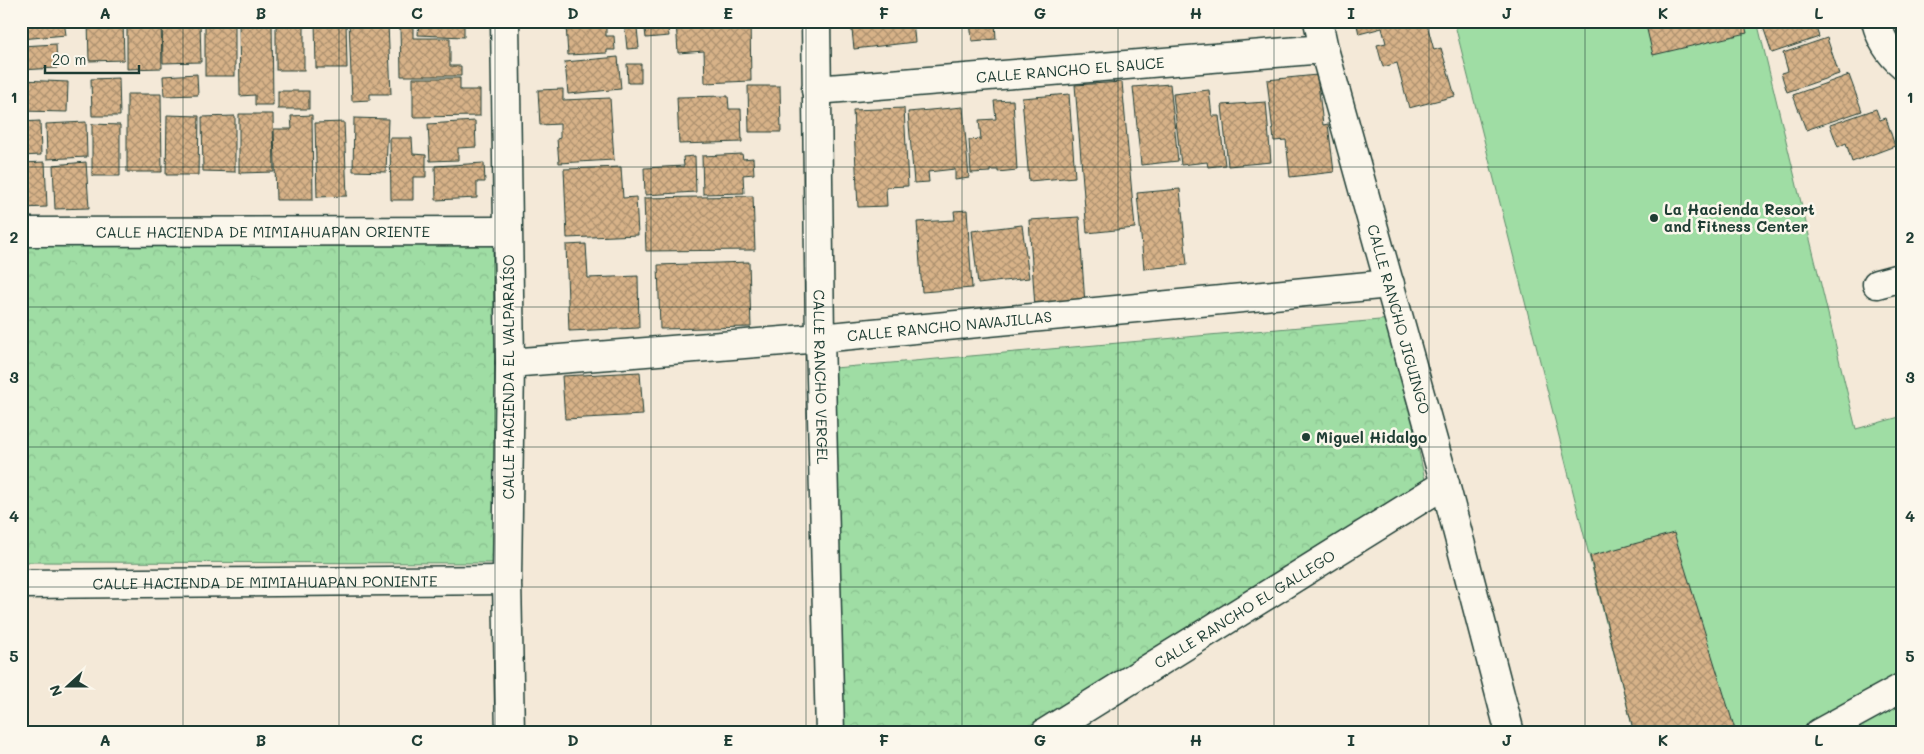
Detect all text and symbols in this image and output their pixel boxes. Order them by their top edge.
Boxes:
text: A [99,2,111,23]
text: B [256,2,266,23]
text: C [411,2,423,23]
text: D [567,2,579,23]
text: E [723,2,733,23]
text: F [879,2,889,23]
text: G [1034,2,1046,23]
text: H [1190,2,1202,23]
text: I [1347,2,1355,23]
text: J [1502,2,1512,23]
text: K [1658,2,1668,23]
text: L [1814,2,1824,23]
scale bar [45,42,139,74]
text: 20 m [52,49,86,69]
street label: CALLE RANCHO EL SAUCE [975,52,1166,87]
text: 1 [10,86,18,107]
text: 1 [1906,86,1914,107]
place label: La Hacienda Resort and Fitness Center [1664,199,1815,236]
marker: La Hacienda Resort and Fitness Center [1648,212,1660,224]
street label: CALLE HACIENDA DE MIMIAHUAPAN ORIENTE [96,221,431,242]
street label: CALLE RANCHO JIGUINGO [1363,222,1435,416]
text: 2 [10,226,19,247]
text: 2 [1906,226,1915,247]
street label: CALLE HACIENDA EL VALPARAÍSO [498,254,518,500]
street label: CALLE RANCHO VERGEL [809,289,833,465]
street label: CALLE RANCHO NAVAJILLAS [846,306,1053,345]
text: 3 [9,366,19,387]
text: 3 [1905,366,1915,387]
place label: Miguel Hidalgo [1316,427,1427,447]
marker: Miguel Hidalgo [1300,431,1312,443]
text: 4 [9,505,19,526]
text: 4 [1905,505,1915,526]
street label: CALLE RANCHO EL GALLEGO [1150,545,1339,673]
street label: CALLE HACIENDA DE MIMIAHUAPAN PONIENTE [92,571,438,593]
text: 5 [9,645,19,666]
text: 5 [1905,645,1915,666]
north arrow [42,662,92,712]
text: N [45,682,66,699]
text: A [99,729,111,750]
text: B [256,729,266,750]
text: C [411,729,423,750]
text: D [567,729,579,750]
text: E [723,729,733,750]
text: F [879,729,889,750]
text: G [1034,729,1046,750]
text: H [1190,729,1202,750]
text: I [1347,729,1355,750]
text: J [1502,729,1512,750]
text: K [1658,729,1668,750]
text: L [1814,729,1824,750]

